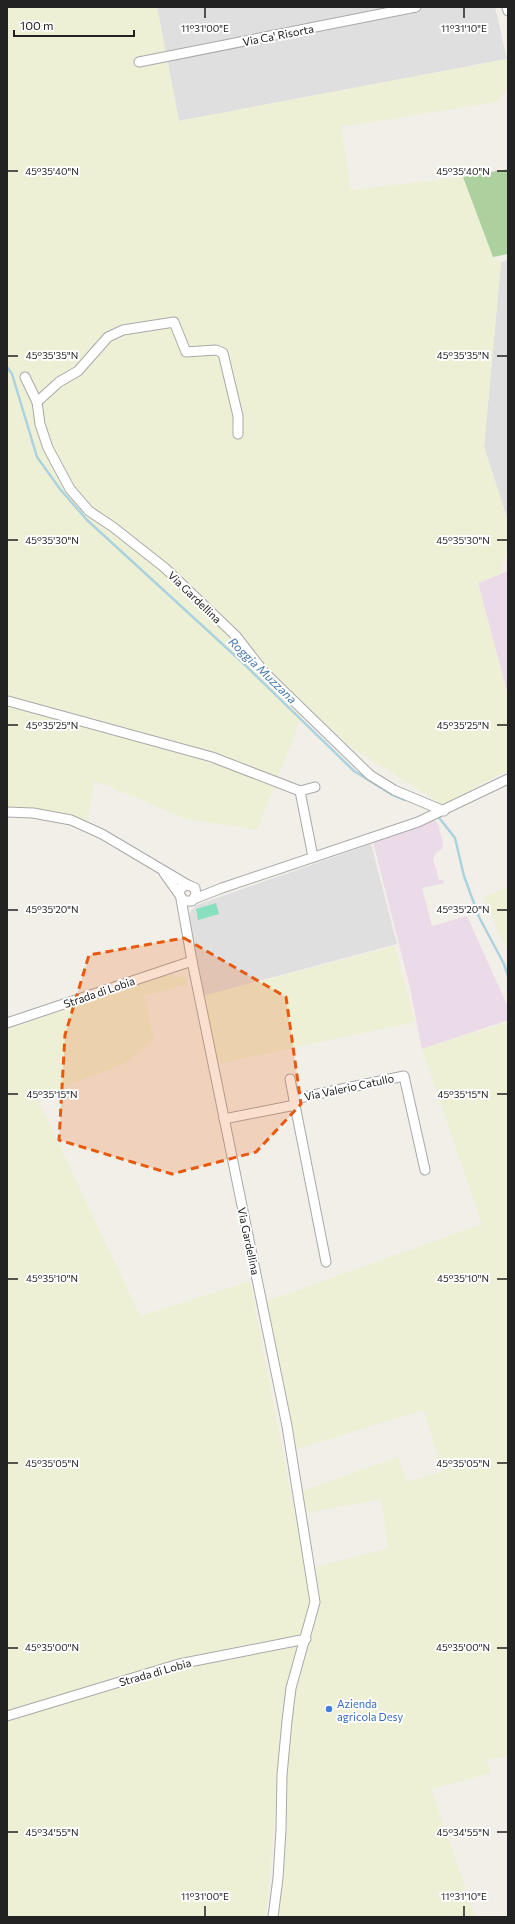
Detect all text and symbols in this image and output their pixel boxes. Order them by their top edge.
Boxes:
scale bar [14,12,134,38]
text: 100 m [20,18,54,32]
text: 11°31'00"E [181,22,229,34]
street label: Via Ca' Risorta [241,22,315,48]
text: 11°31'10"E [441,22,487,34]
text: 45°35'40"N [25,165,79,177]
text: 45°35'40"N [436,165,490,177]
text: 45°35'35"N [26,349,78,361]
text: 45°35'35"N [437,349,489,361]
text: 45°35'30"N [25,534,79,546]
text: 45°35'30"N [436,534,490,546]
street label: Via Gardellina [166,568,224,626]
water label: Roggia Muzzana [226,634,300,706]
text: 45°35'25"N [26,719,78,731]
text: 45°35'25"N [437,719,489,731]
text: 45°35'20"N [25,903,79,915]
text: 45°35'20"N [436,903,490,915]
street label: Strada di Lobia [62,974,136,1010]
street label: Via Valerio Catullo [303,1071,396,1103]
text: 45°35'15"N [26,1088,78,1100]
text: 45°35'15"N [437,1088,489,1100]
street label: Via Gardellina [235,1206,263,1276]
text: 45°35'10"N [26,1272,78,1284]
text: 45°35'10"N [437,1272,489,1284]
text: 45°35'05"N [25,1457,79,1469]
text: 45°35'05"N [436,1457,490,1469]
text: 45°35'00"N [25,1641,79,1653]
text: 45°35'00"N [436,1641,490,1653]
street label: Strada di Lobia [117,1656,193,1688]
place label: Azienda agricola Desy [337,1697,403,1723]
marker: Azienda agricola Desy [324,1704,334,1714]
text: 45°34'55"N [26,1826,78,1838]
text: 45°34'55"N [437,1826,489,1838]
text: 11°31'00"E [181,1890,229,1902]
text: 11°31'10"E [441,1890,487,1902]

